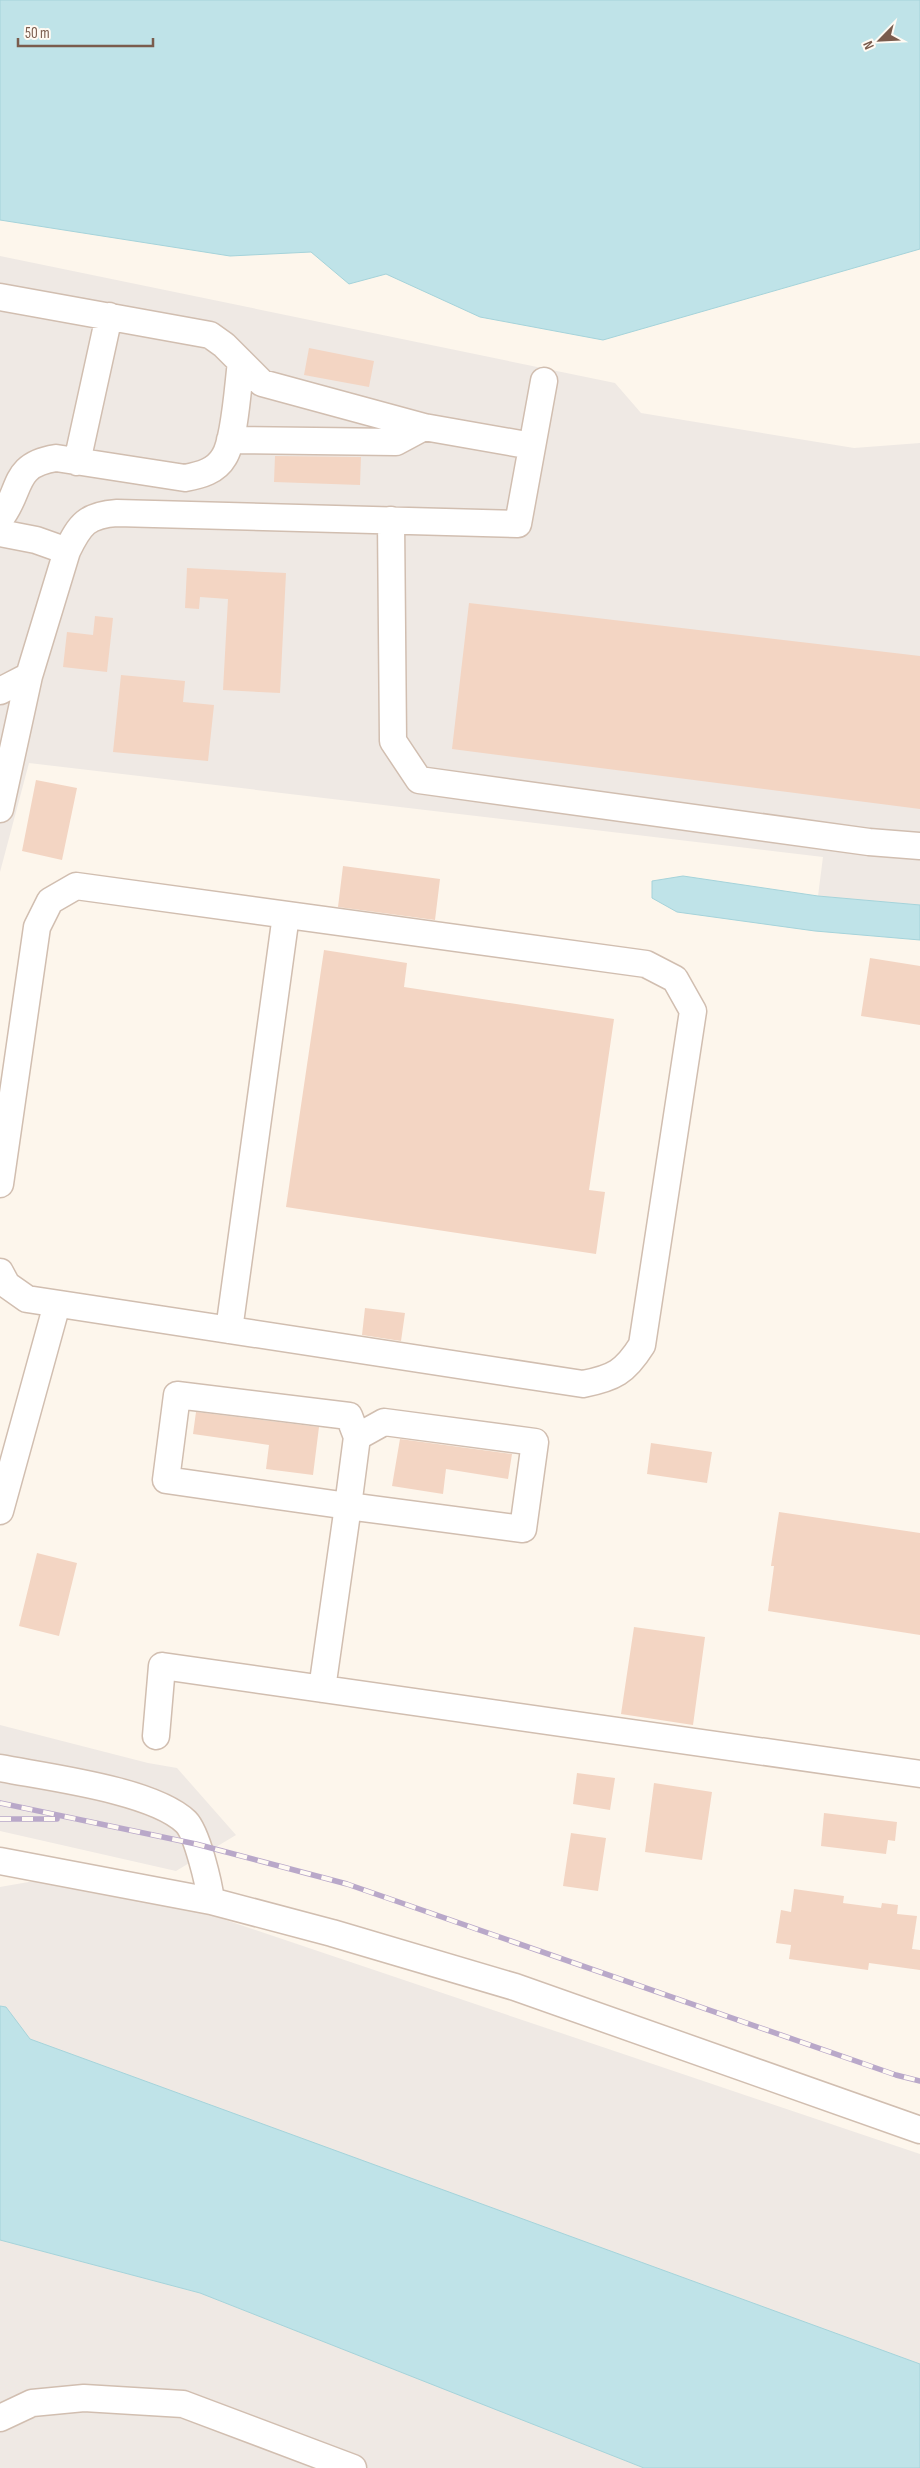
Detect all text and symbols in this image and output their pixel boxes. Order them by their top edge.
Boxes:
scale bar [18,15,152,47]
north arrow [855,15,905,65]
text: 50 m [25,24,50,43]
text: N [859,38,878,52]

